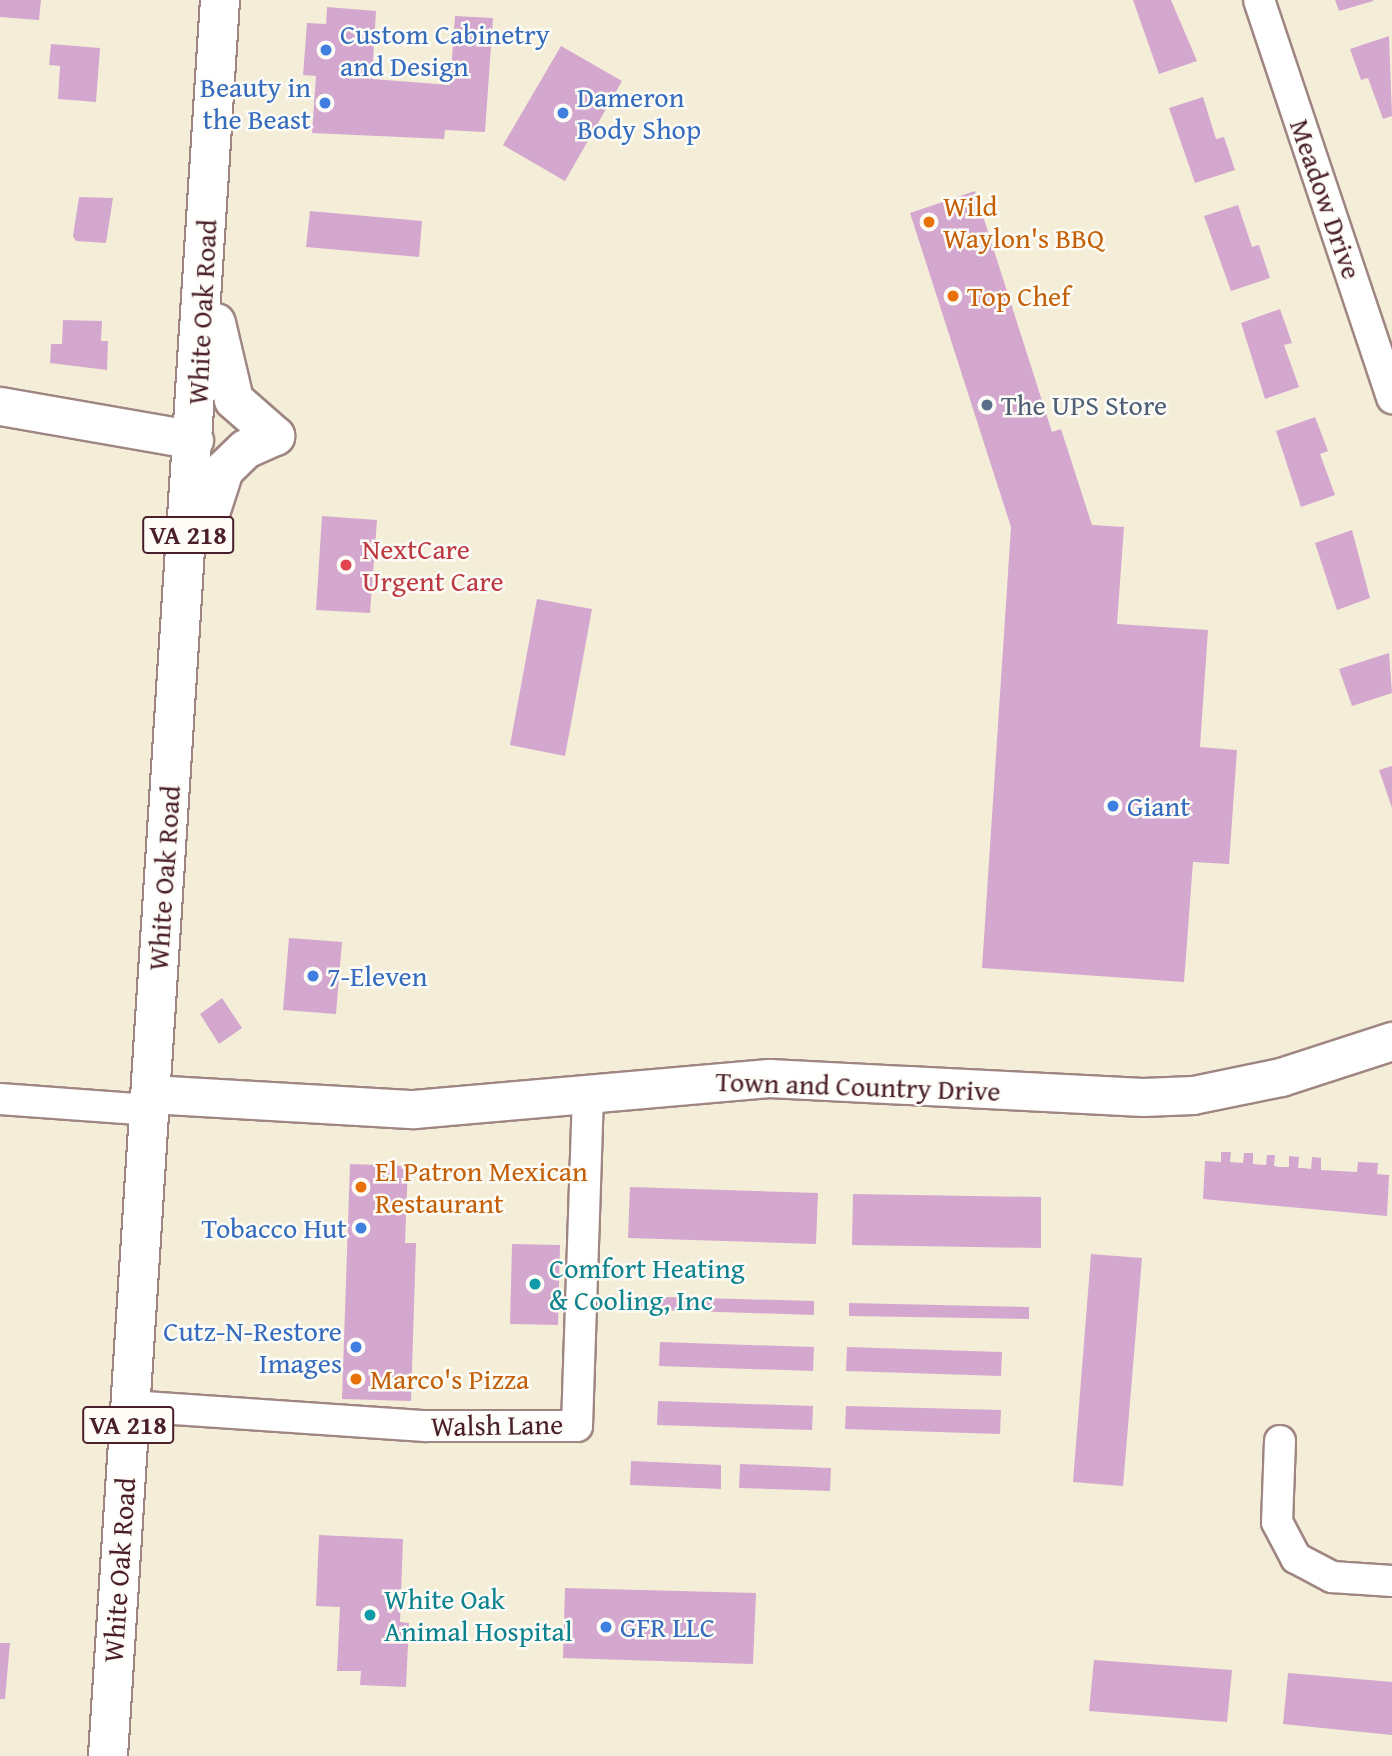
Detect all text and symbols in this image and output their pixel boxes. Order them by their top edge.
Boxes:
place label: Custom Cabinetry and Design [340,17,550,83]
marker: Custom Cabinetry and Design [318,42,334,58]
place label: Beauty in the Beast [200,70,311,136]
place label: Dameron Body Shop [577,80,701,146]
marker: Beauty in the Beast [317,95,333,111]
marker: Dameron Body Shop [555,105,571,121]
street label: Meadow Drive [1283,115,1369,283]
place label: Wild Waylon's BBQ [943,189,1104,255]
marker: Wild Waylon's BBQ [921,214,937,230]
street label: White Oak Road [180,218,224,406]
place label: Top Chef [967,279,1070,313]
marker: Top Chef [945,288,961,304]
place label: The UPS Store [1001,388,1167,422]
marker: The UPS Store [979,397,995,413]
road number: VA 218 [141,512,235,558]
place label: NextCare Urgent Care [362,532,504,598]
marker: NextCare Urgent Care [336,555,356,575]
street label: White Oak Road [141,784,187,972]
place label: Giant [1127,789,1190,823]
marker: Giant [1105,798,1121,814]
place label: 7-Eleven [327,959,427,993]
marker: 7-Eleven [305,968,321,984]
street label: Town and Country Drive [715,1064,1001,1108]
place label: El Patron Mexican Restaurant [375,1154,588,1220]
marker: El Patron Mexican Restaurant [353,1179,369,1195]
place label: Tobacco Hut [201,1211,347,1245]
marker: Tobacco Hut [353,1220,369,1236]
place label: Comfort Heating & Cooling, Inc [549,1251,745,1317]
marker: Comfort Heating & Cooling, Inc [527,1276,543,1292]
place label: Cutz-N-Restore Images [163,1314,342,1380]
marker: Cutz-N-Restore Images [348,1339,364,1355]
place label: Marco's Pizza [370,1362,529,1396]
marker: Marco's Pizza [348,1371,364,1387]
road number: VA 218 [81,1402,175,1448]
street label: Walsh Lane [430,1407,564,1443]
street label: White Oak Road [96,1476,142,1664]
place label: White Oak Animal Hospital [384,1582,573,1648]
marker: White Oak Animal Hospital [362,1607,378,1623]
place label: GFR LLC [620,1610,715,1644]
marker: GFR LLC [598,1619,614,1635]

